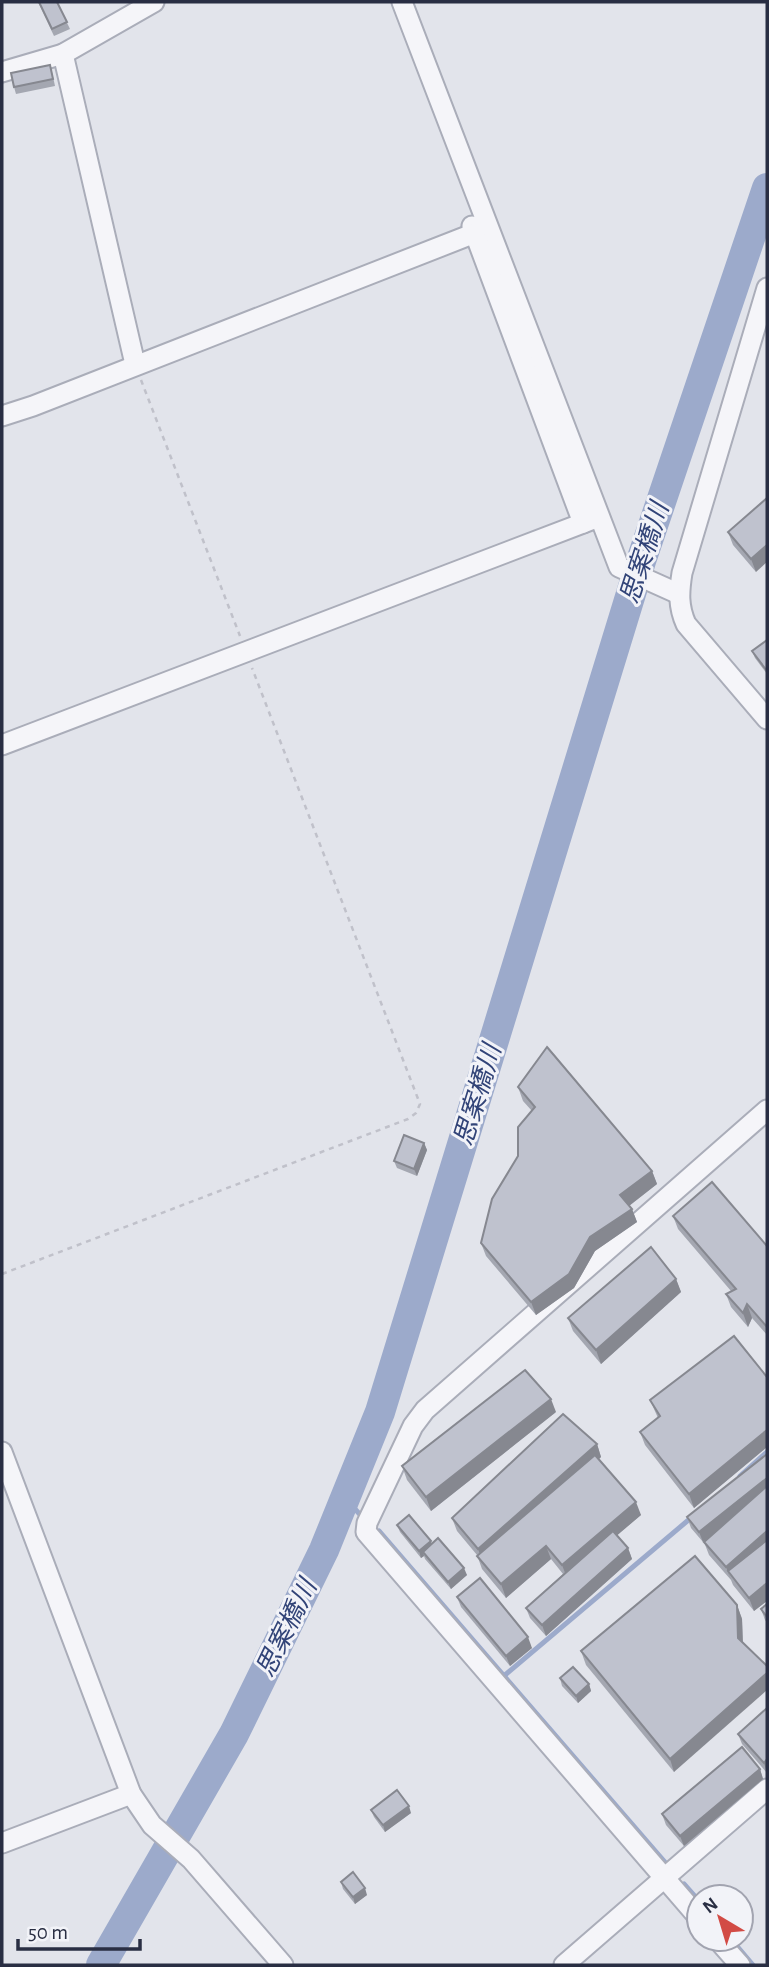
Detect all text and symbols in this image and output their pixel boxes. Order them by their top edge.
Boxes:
water label: 思案橋川 [616,497,674,607]
water label: 思案橋川 [449,1039,506,1149]
water label: 思案橋川 [252,1573,323,1681]
north arrow [685,1883,755,1953]
text: N [699,1894,722,1917]
scale bar [18,1908,140,1952]
text: 50 m [28,1922,68,1943]

